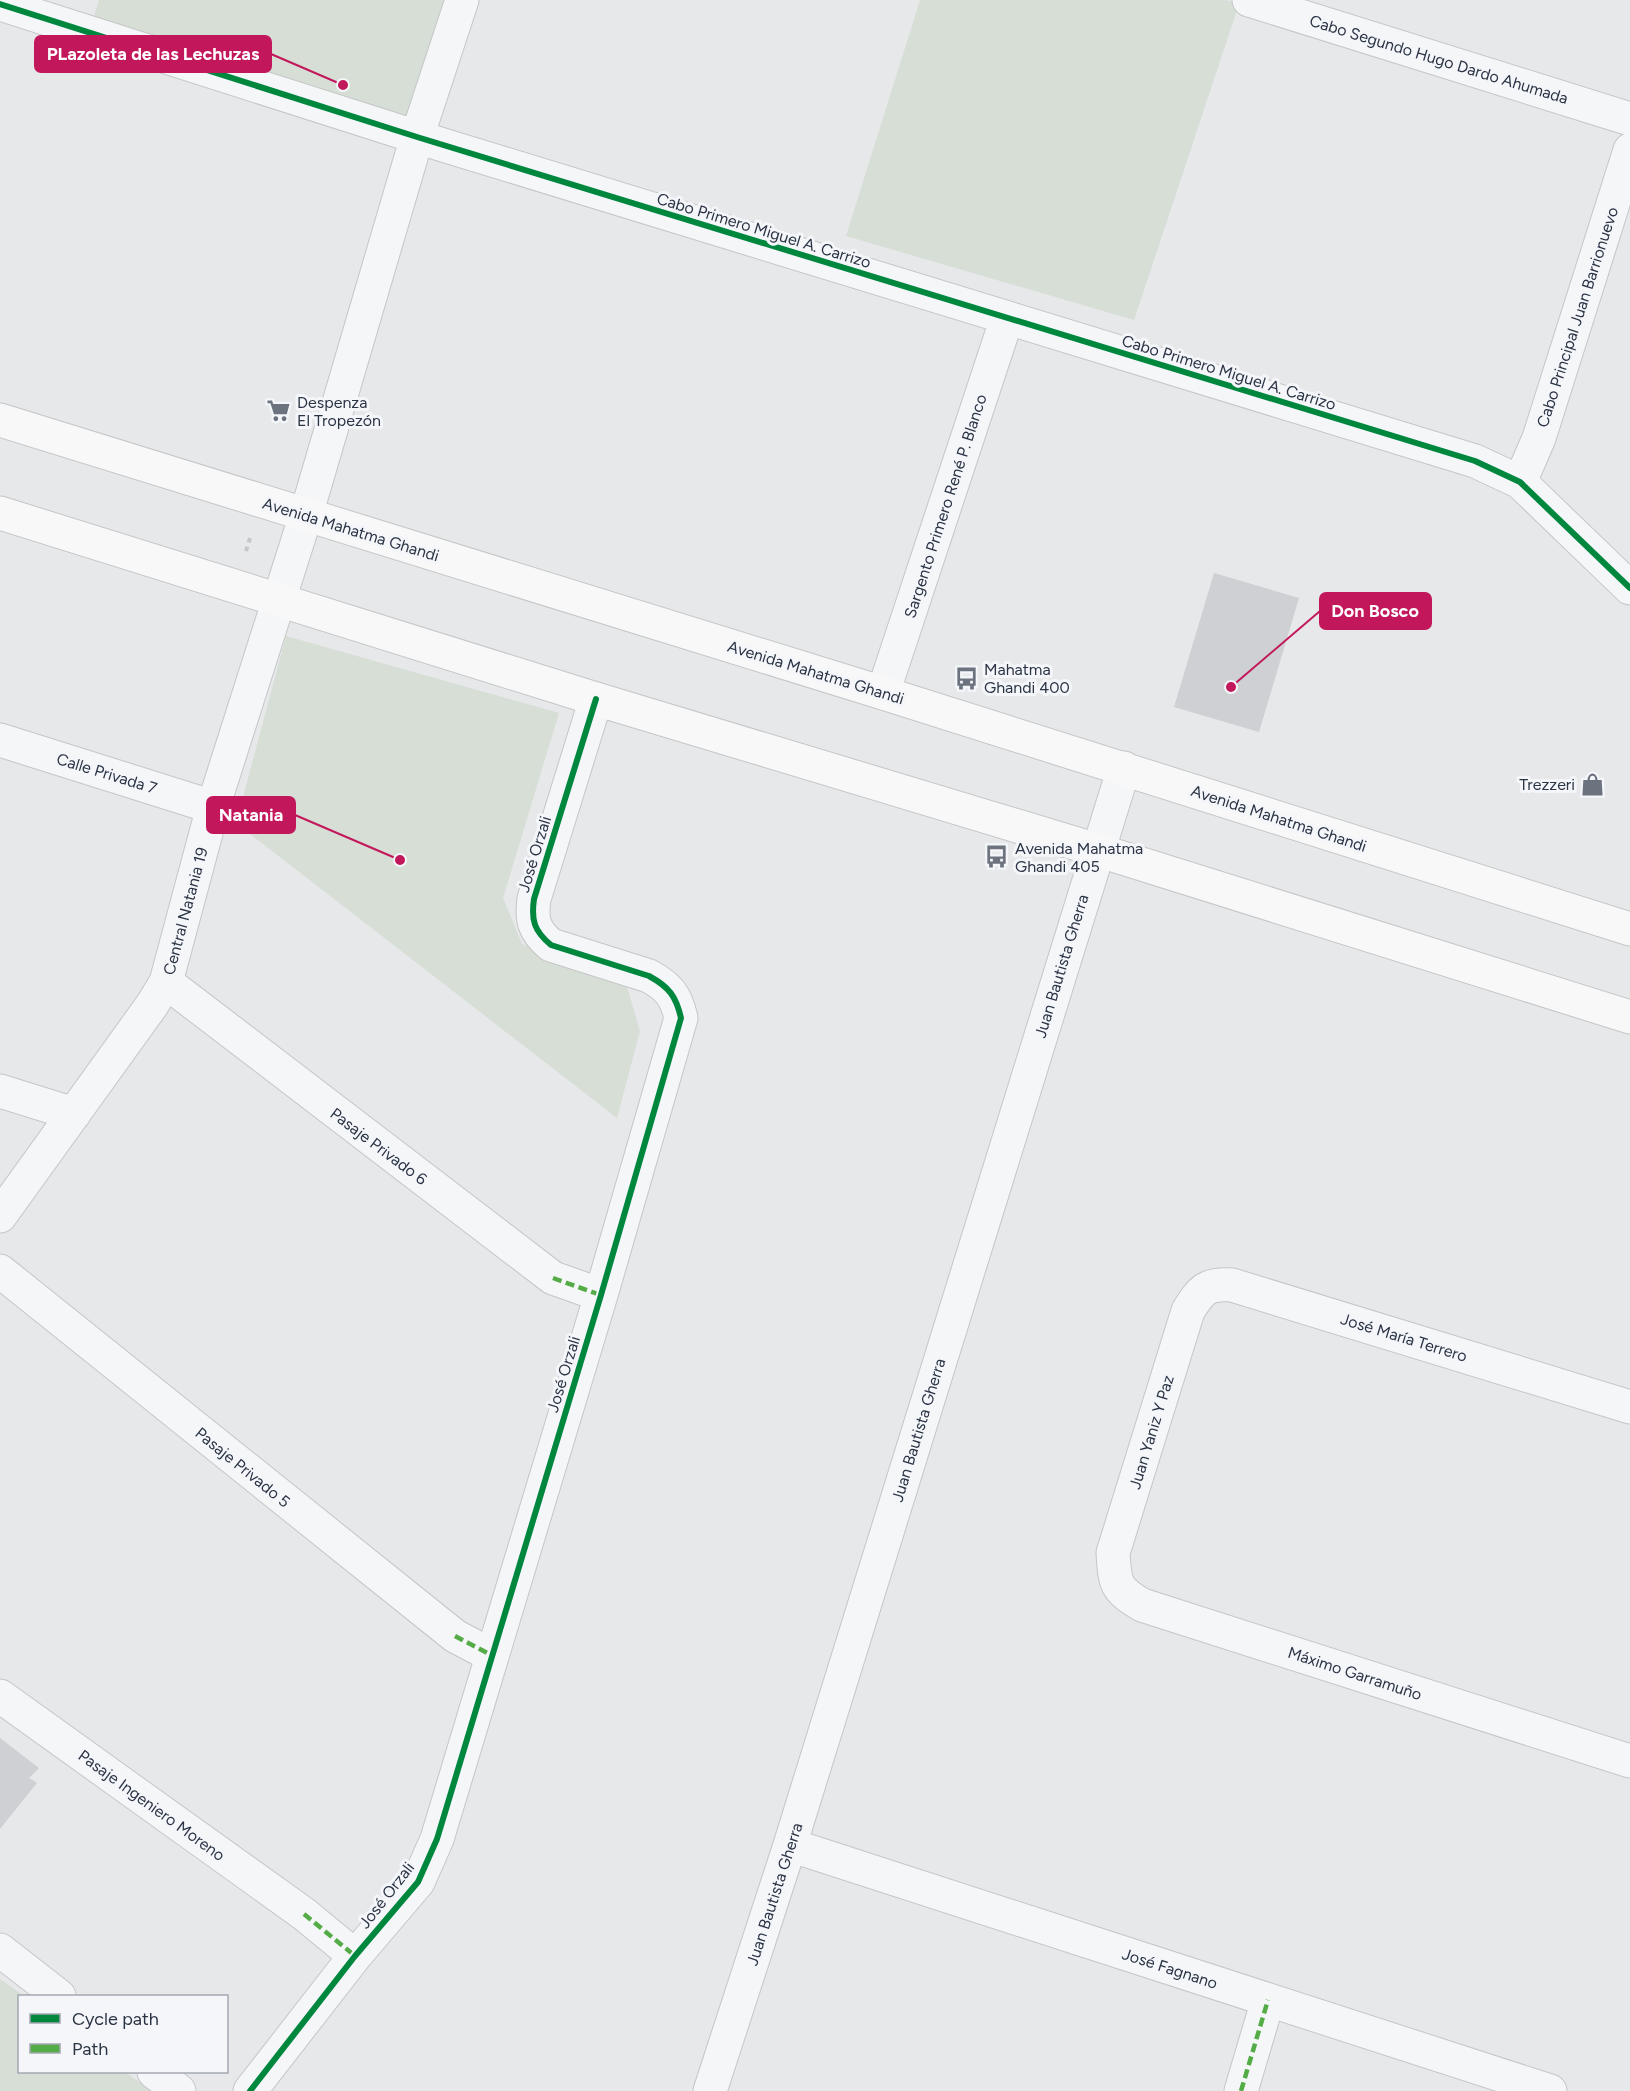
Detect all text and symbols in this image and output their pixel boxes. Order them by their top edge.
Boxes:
street label: Cabo Segundo Hugo Dardo Ahumada [1307,11,1570,108]
callout: PLazoleta de las Lechuzas [35,36,271,72]
text: PLazoleta de las Lechuzas [47,43,260,65]
street label: Cabo Primero Miguel A. Carrizo [655,189,873,272]
street label: Cabo Principal Juan Barrionuevo [1533,204,1622,430]
street label: Cabo Primero Miguel A. Carrizo [1120,331,1338,414]
street label: Sargento Primero René P. Blanco [900,392,991,620]
place label: Despenza El Tropezón [297,393,381,430]
supermarket icon: Despenza El Tropezón [266,398,292,424]
street label: Avenida Mahatma Ghandi [260,494,441,565]
callout: Don Bosco [1320,593,1431,629]
text: Don Bosco [1331,600,1419,622]
street label: Avenida Mahatma Ghandi [725,637,906,708]
place label: Mahatma Ghandi 400 [984,660,1070,697]
bus stop icon: Mahatma Ghandi 400 [953,665,979,691]
street label: Calle Privada 7 [54,749,160,798]
shop icon: Trezzeri [1580,771,1606,797]
place label: Trezzeri [1519,775,1575,794]
street label: Avenida Mahatma Ghandi [1189,781,1369,856]
callout: Natania [207,797,295,833]
text: Natania [219,804,283,826]
street label: José Orzali [514,814,555,895]
place label: Avenida Mahatma Ghandi 405 [1015,839,1143,876]
bus stop icon: Avenida Mahatma Ghandi 405 [984,844,1010,870]
street label: Central Natania 19 [159,845,212,977]
street label: Juan Bautista Gherra [1031,892,1092,1040]
street label: Pasaje Privado 6 [327,1104,431,1189]
street label: José María Terrero [1338,1309,1469,1366]
street label: José Orzali [543,1334,584,1415]
street label: Juan Bautista Gherra [888,1356,949,1504]
street label: Juan Yaniz Y Paz [1125,1373,1178,1491]
street label: Pasaje Privado 5 [192,1423,294,1511]
street label: Máximo Garramuño [1285,1643,1424,1704]
street label: Pasaje Ingeniero Moreno [75,1746,229,1865]
street label: Juan Bautista Gherra [742,1820,807,1968]
street label: José Orzali [355,1858,418,1932]
street label: José Fagnano [1120,1944,1220,1993]
legend [18,1995,228,2073]
text: Cycle path [72,2008,159,2030]
text: Path [72,2038,108,2060]

